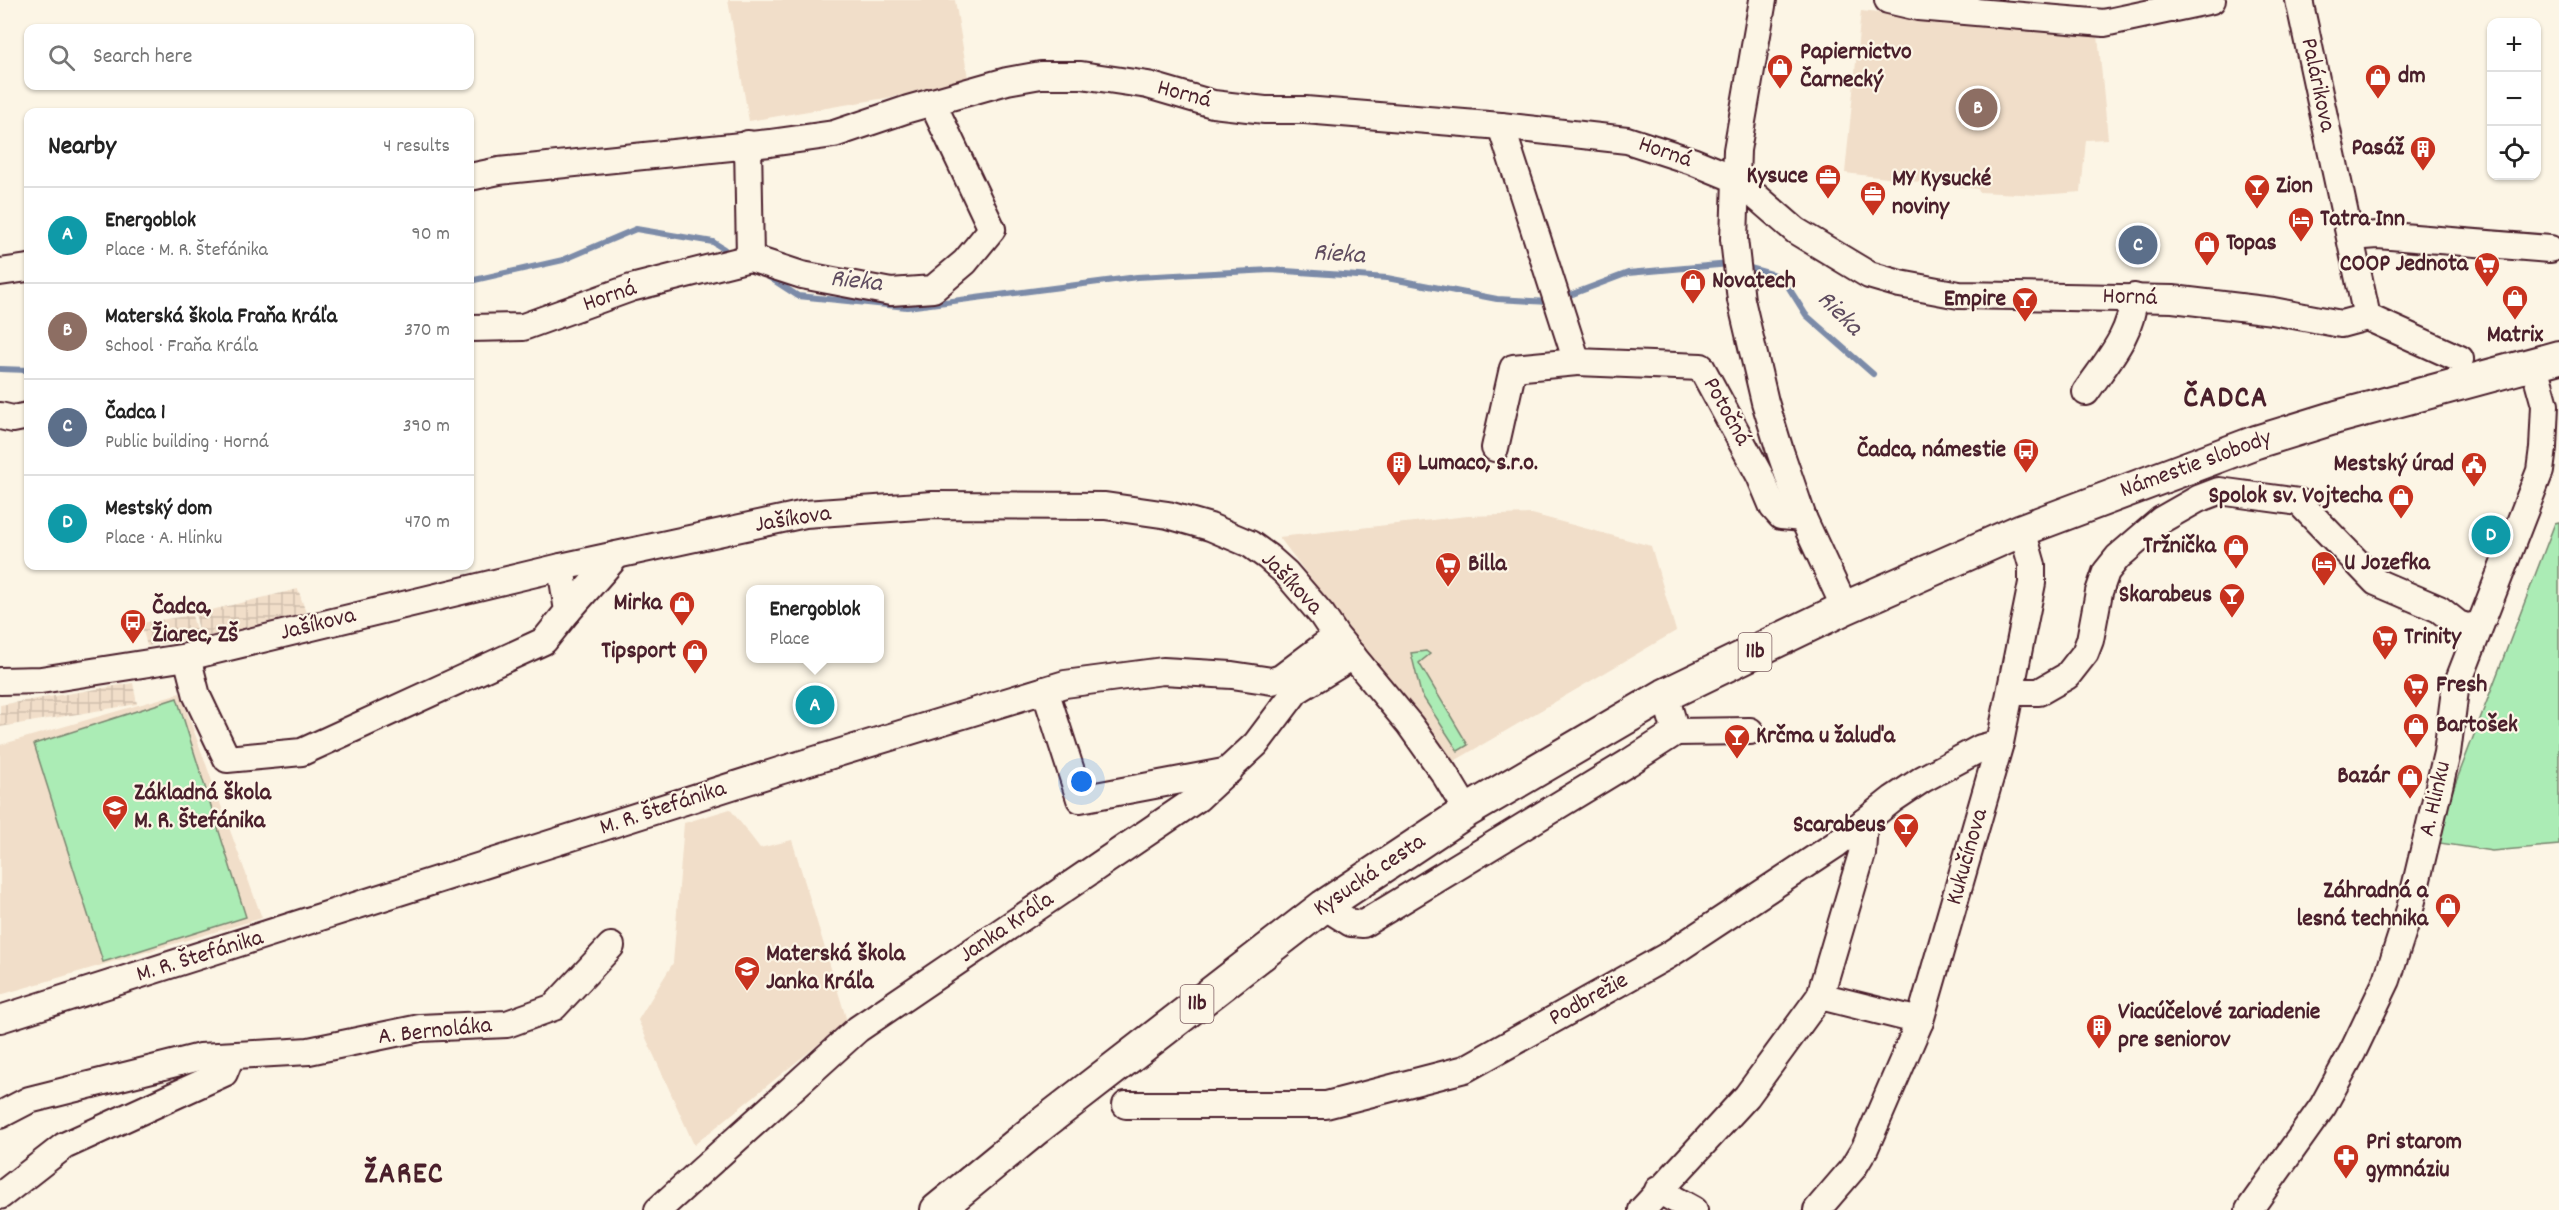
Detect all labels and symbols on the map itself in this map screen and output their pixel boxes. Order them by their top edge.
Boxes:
street label: Palárikova [2291,35,2344,136]
place label: Papiernictvo Čarnecký [1800,36,1912,98]
shop icon: Papiernictvo Čarnecký [1765,52,1795,90]
place label: dm [2398,60,2426,94]
shop icon: dm [2363,62,2393,100]
street label: Horná [1153,71,1215,119]
pin: B [1958,86,1998,130]
street label: Horná [1633,128,1697,178]
place label: Pasáž [2351,132,2405,166]
building icon: Pasáž [2408,134,2438,172]
place label: Kysuce [1747,160,1808,194]
office icon: Kysuce [1813,162,1843,200]
place label: MY Kysucké noviny [1892,163,1991,225]
place label: Zion [2276,170,2313,204]
bar icon: Zion [2242,172,2272,210]
office icon: MY Kysucké noviny [1858,179,1888,217]
place label: Tatra Inn [2320,203,2405,237]
hotel icon: Tatra Inn [2286,205,2316,243]
pin: C [2118,222,2158,268]
place label: Topas [2226,227,2277,261]
shop icon: Topas [2192,229,2222,267]
water label: Rieka [1312,235,1368,275]
place label: COOP Jednota [2340,248,2469,282]
supermarket icon: COOP Jednota [2472,250,2502,288]
water label: Rieka [828,261,885,303]
place label: Novatech [1712,265,1796,299]
shop icon: Novatech [1678,267,1708,305]
street label: Horná [578,272,642,322]
street label: Horná [2102,280,2158,316]
water label: Rieka [1808,283,1872,347]
place label: Empire [1944,283,2006,317]
shop icon: Matrix [2500,283,2530,321]
bar icon: Empire [2010,285,2040,323]
place label: Matrix [2487,319,2543,353]
street label: Potočná [1693,371,1759,453]
district label: ČADCA [2183,379,2269,422]
street label: Námestie slobody [2116,421,2278,508]
place label: Čadca, námestie [1857,434,2006,468]
bus stop icon: Čadca, námestie [2011,436,2041,474]
place label: Lumaco, s.r.o. [1418,447,1538,481]
place label: Mestský úrad [2333,448,2454,482]
building icon: Lumaco, s.r.o. [1384,449,1414,487]
public building icon: Mestský úrad [2459,450,2489,488]
place label: Spolok sv. Vojtecha [2209,480,2383,514]
shop icon: Spolok sv. Vojtecha [2386,482,2416,520]
street label: Jašíkova [753,497,834,543]
pin: D [2472,512,2510,558]
place label: Tržnička [2143,530,2217,564]
shop icon: Tržnička [2221,532,2251,570]
street label: Jašíkova [1252,545,1330,624]
place label: U Jozefka [2344,547,2430,581]
place label: Billa [1468,548,1507,582]
hotel icon: U Jozefka [2309,549,2339,587]
supermarket icon: Billa [1433,550,1463,588]
place label: Skarabeus [2119,579,2212,613]
bar icon: Skarabeus [2217,581,2247,619]
place label: Mirka [614,587,663,621]
shop icon: Mirka [667,589,697,627]
place label: Čadca, Žiarec, ZŠ [152,591,238,653]
street label: Jašíkova [277,599,360,651]
bus stop icon: Čadca, Žiarec, ZŠ [118,607,148,645]
place label: Trinity [2404,621,2462,655]
supermarket icon: Trinity [2370,623,2400,661]
road number: 11b [1738,633,1772,671]
place label: Tipsport [601,635,676,669]
shop icon: Tipsport [680,637,710,675]
place label: Fresh [2436,669,2487,703]
supermarket icon: Fresh [2401,671,2431,709]
pin: A [796,682,834,728]
place label: Bartošek [2436,709,2518,743]
shop icon: Bartošek [2401,711,2431,749]
place label: Krčma u žaluďa [1756,720,1896,754]
bar icon: Krčma u žaluďa [1722,722,1752,760]
street label: A. Hlinku [2411,758,2461,840]
place label: Bazár [2337,760,2391,794]
shop icon: Bazár [2395,762,2425,800]
your location [1067,767,1096,796]
street label: M. R. Štefánika [595,772,731,845]
place label: Základná škola M. R. Štefánika [134,777,272,839]
school or university icon: Základná škola M. R. Štefánika [100,793,130,831]
street label: Kukučínova [1938,804,1998,909]
place label: Scarabeus [1793,809,1886,843]
bar icon: Scarabeus [1891,811,1921,849]
street label: Kysucká cesta [1307,826,1433,926]
place label: Záhradná a lesná technika [2296,875,2429,937]
street label: Janka Kráľa [953,883,1062,972]
shop icon: Záhradná a lesná technika [2433,891,2463,929]
street label: M. R. Štefánika [132,921,268,992]
place label: Materská škola Janka Kráľa [766,938,906,1000]
school or university icon: Materská škola Janka Kráľa [732,954,762,992]
street label: Podbrežie [1543,964,1635,1036]
road number: 11b [1180,985,1214,1023]
place label: Viacúčelové zariadenie pre seniorov [2118,996,2321,1058]
street label: A. Bernoláka [377,1009,494,1055]
building icon: Viacúčelové zariadenie pre seniorov [2084,1012,2114,1050]
place label: Pri starom gymnáziu [2366,1126,2462,1188]
pharmacy icon: Pri starom gymnáziu [2331,1142,2361,1180]
district label: ŽAREC [364,1155,444,1198]

